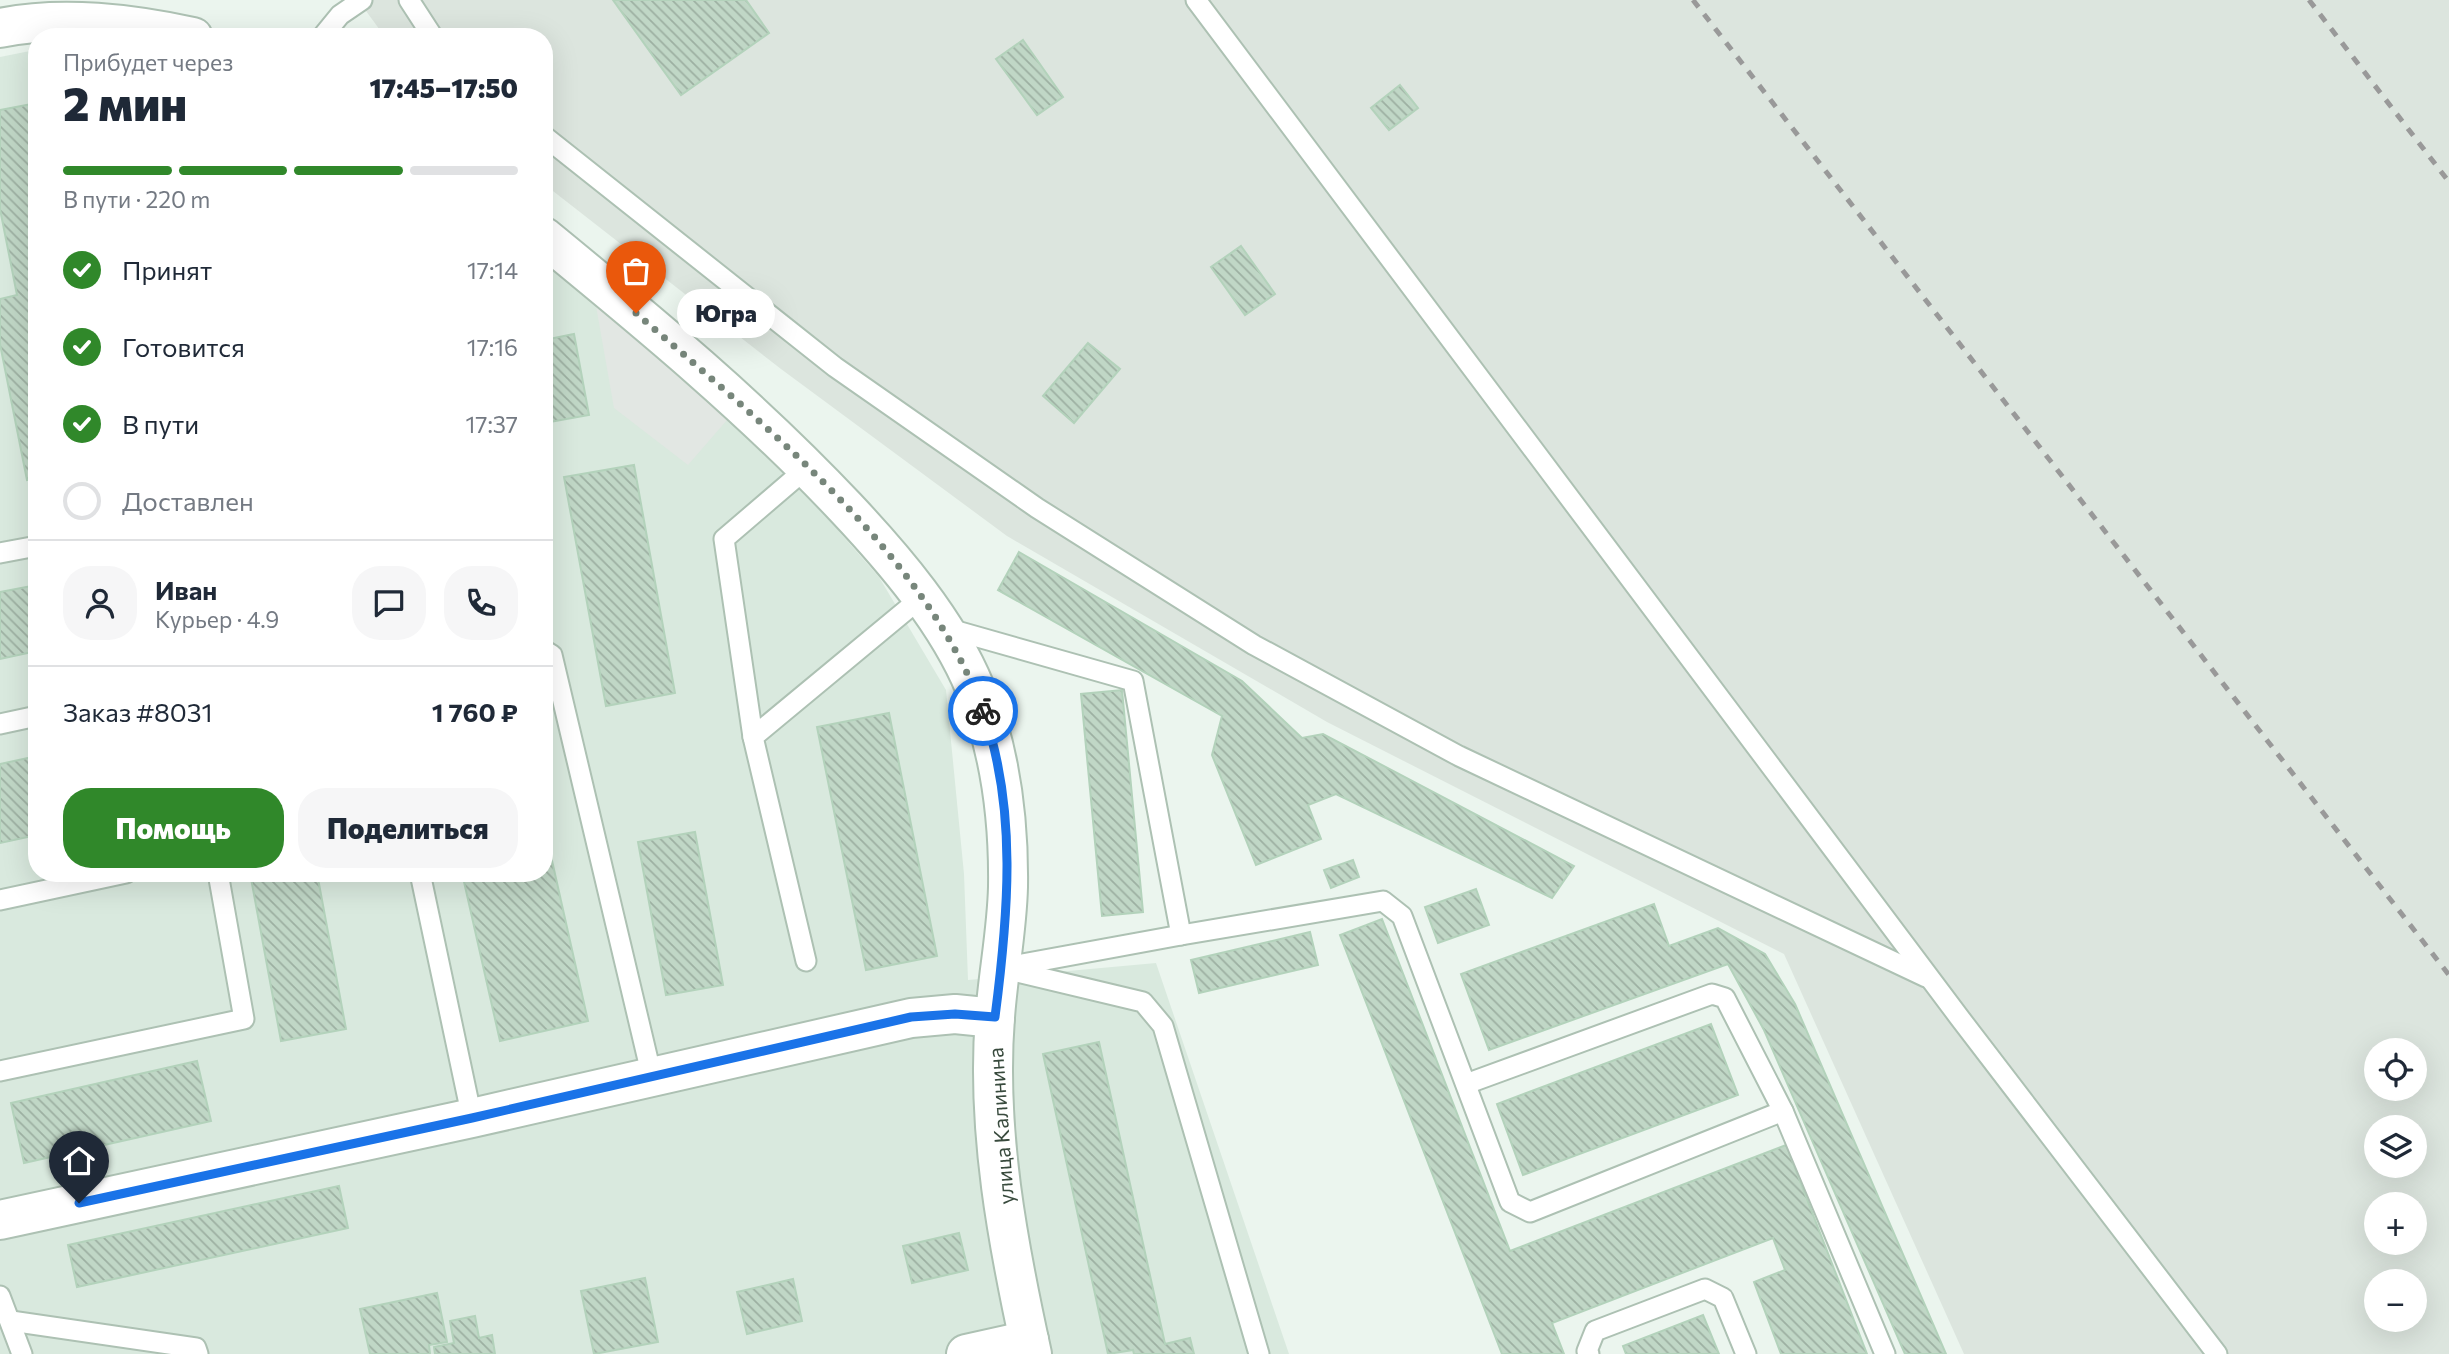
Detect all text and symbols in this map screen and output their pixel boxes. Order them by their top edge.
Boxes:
text: Прибудет через [63,48,233,76]
text: 17:45–17:50 [369,72,518,103]
text: 2 мин [63,74,187,130]
text: В пути · 220 m [63,185,210,213]
pin [606,241,666,313]
icon: check [63,251,101,289]
icon: bag [617,252,655,290]
text: Принят [122,254,212,285]
text: 17:14 [467,256,518,284]
callout: Югра [678,288,776,338]
text: Югра [695,299,757,327]
icon: check [63,328,101,366]
text: Готовится [122,331,245,362]
text: 17:16 [467,333,518,361]
icon: check [63,405,101,443]
text: В пути [122,408,199,439]
text: 17:37 [465,410,518,438]
text: Доставлен [122,485,254,516]
button: person [63,566,137,640]
button: chat [352,566,426,640]
button: phone [444,566,518,640]
text: Иван [155,574,217,605]
text: Курьер · 4.9 [155,605,279,633]
courier [948,676,1018,746]
icon: bike [964,692,1002,730]
text: Заказ #8031 [63,696,213,727]
text: 1 760 ₽ [432,696,518,727]
button: Помощь [63,788,284,868]
button: Поделиться [298,788,518,868]
map controls [2364,1038,2427,1332]
button: locate [2364,1038,2427,1101]
street label: улица Калинина [982,1047,1018,1205]
button: layers [2364,1115,2427,1178]
pin [49,1131,109,1203]
icon: home [60,1142,98,1180]
button: + [2364,1192,2427,1255]
button: − [2364,1269,2427,1332]

